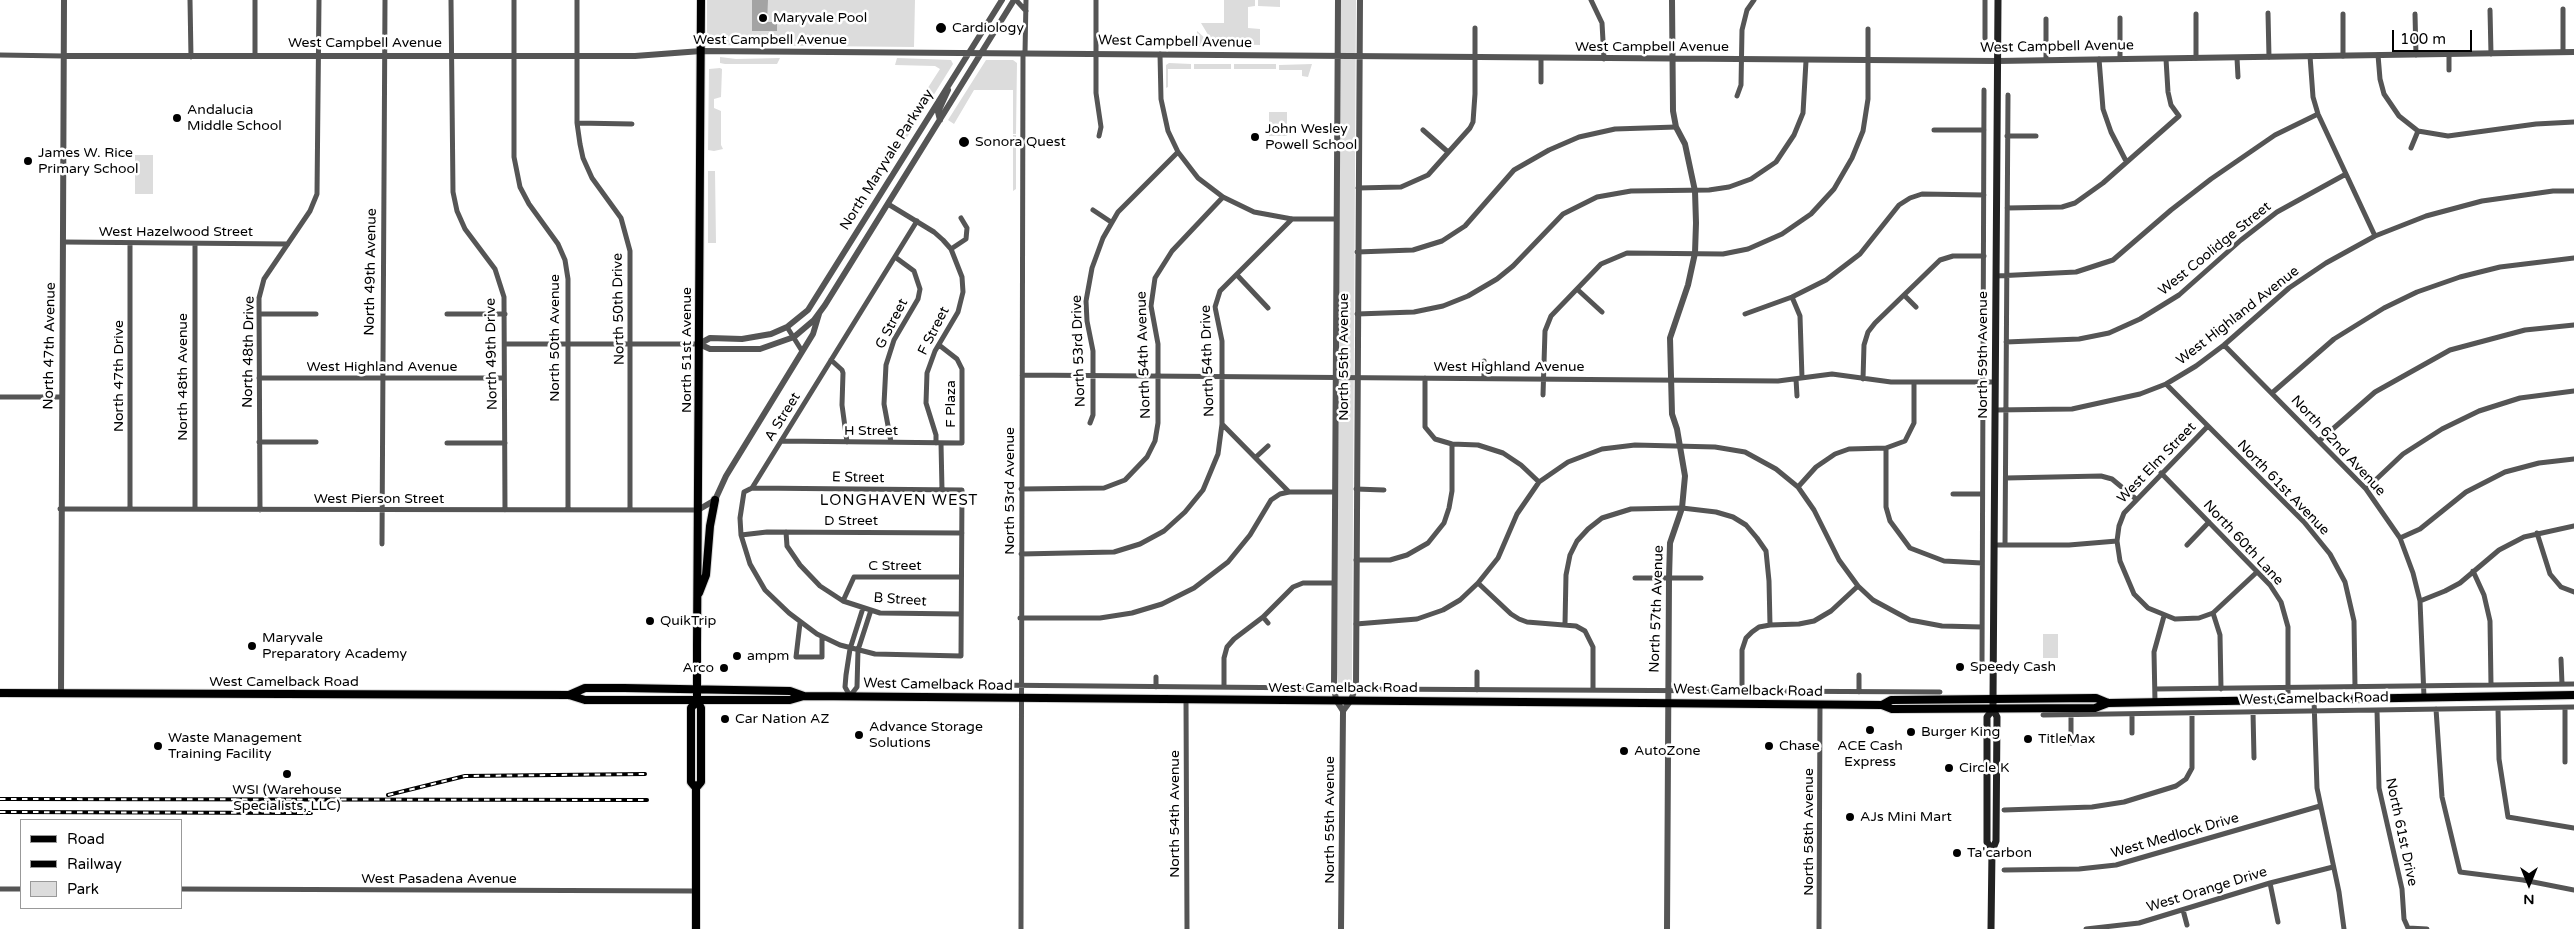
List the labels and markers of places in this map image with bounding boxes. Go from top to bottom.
place label: Maryvale Pool [773,10,867,26]
marker: Maryvale Pool [757,12,769,24]
place label: Cardiology [952,20,1024,36]
marker: Cardiology [934,21,948,35]
place label: Andalucia Middle School [187,102,282,134]
marker: Andalucia Middle School [171,112,183,124]
place label: John Wesley Powell School [1265,121,1357,154]
marker: John Wesley Powell School [1249,131,1261,143]
place label: Sonora Quest [975,134,1066,150]
marker: Sonora Quest [957,135,971,149]
place label: James W. Rice Primary School [38,145,139,178]
marker: James W. Rice Primary School [22,155,34,167]
place label: QuikTrip [660,613,716,629]
marker: QuikTrip [644,615,656,627]
place label: Maryvale Preparatory Academy [262,630,407,662]
marker: Maryvale Preparatory Academy [246,640,258,652]
place label: ampm [747,648,789,664]
marker: ampm [731,650,743,662]
place label: Speedy Cash [1970,659,2056,675]
place label: Arco [683,660,714,676]
marker: Speedy Cash [1954,661,1966,673]
marker: Arco [718,662,730,674]
place label: Car Nation AZ [735,711,829,727]
marker: Car Nation AZ [719,713,731,725]
place label: Advance Storage Solutions [869,719,983,752]
marker: ACE Cash Express [1864,724,1876,736]
place label: Burger King [1921,724,2000,740]
marker: Burger King [1905,726,1917,738]
marker: Advance Storage Solutions [853,729,865,741]
place label: Waste Management Training Facility [168,730,302,762]
place label: TitleMax [2038,731,2095,747]
marker: TitleMax [2022,733,2034,745]
place label: Chase [1779,738,1820,754]
place label: ACE Cash Express [1837,738,1903,770]
marker: Waste Management Training Facility [152,740,164,752]
marker: Chase [1763,740,1775,752]
place label: AutoZone [1634,743,1700,759]
marker: AutoZone [1618,745,1630,757]
place label: Circle K [1959,760,2009,776]
marker: Circle K [1943,762,1955,774]
marker: WSI (Warehouse Specialists, LLC) [281,768,293,780]
place label: WSI (Warehouse Specialists, LLC) [232,782,342,814]
place label: AJs Mini Mart [1860,809,1952,825]
marker: AJs Mini Mart [1844,811,1856,823]
place label: Ta'carbon [1967,845,2032,861]
marker: Ta'carbon [1951,847,1963,859]

